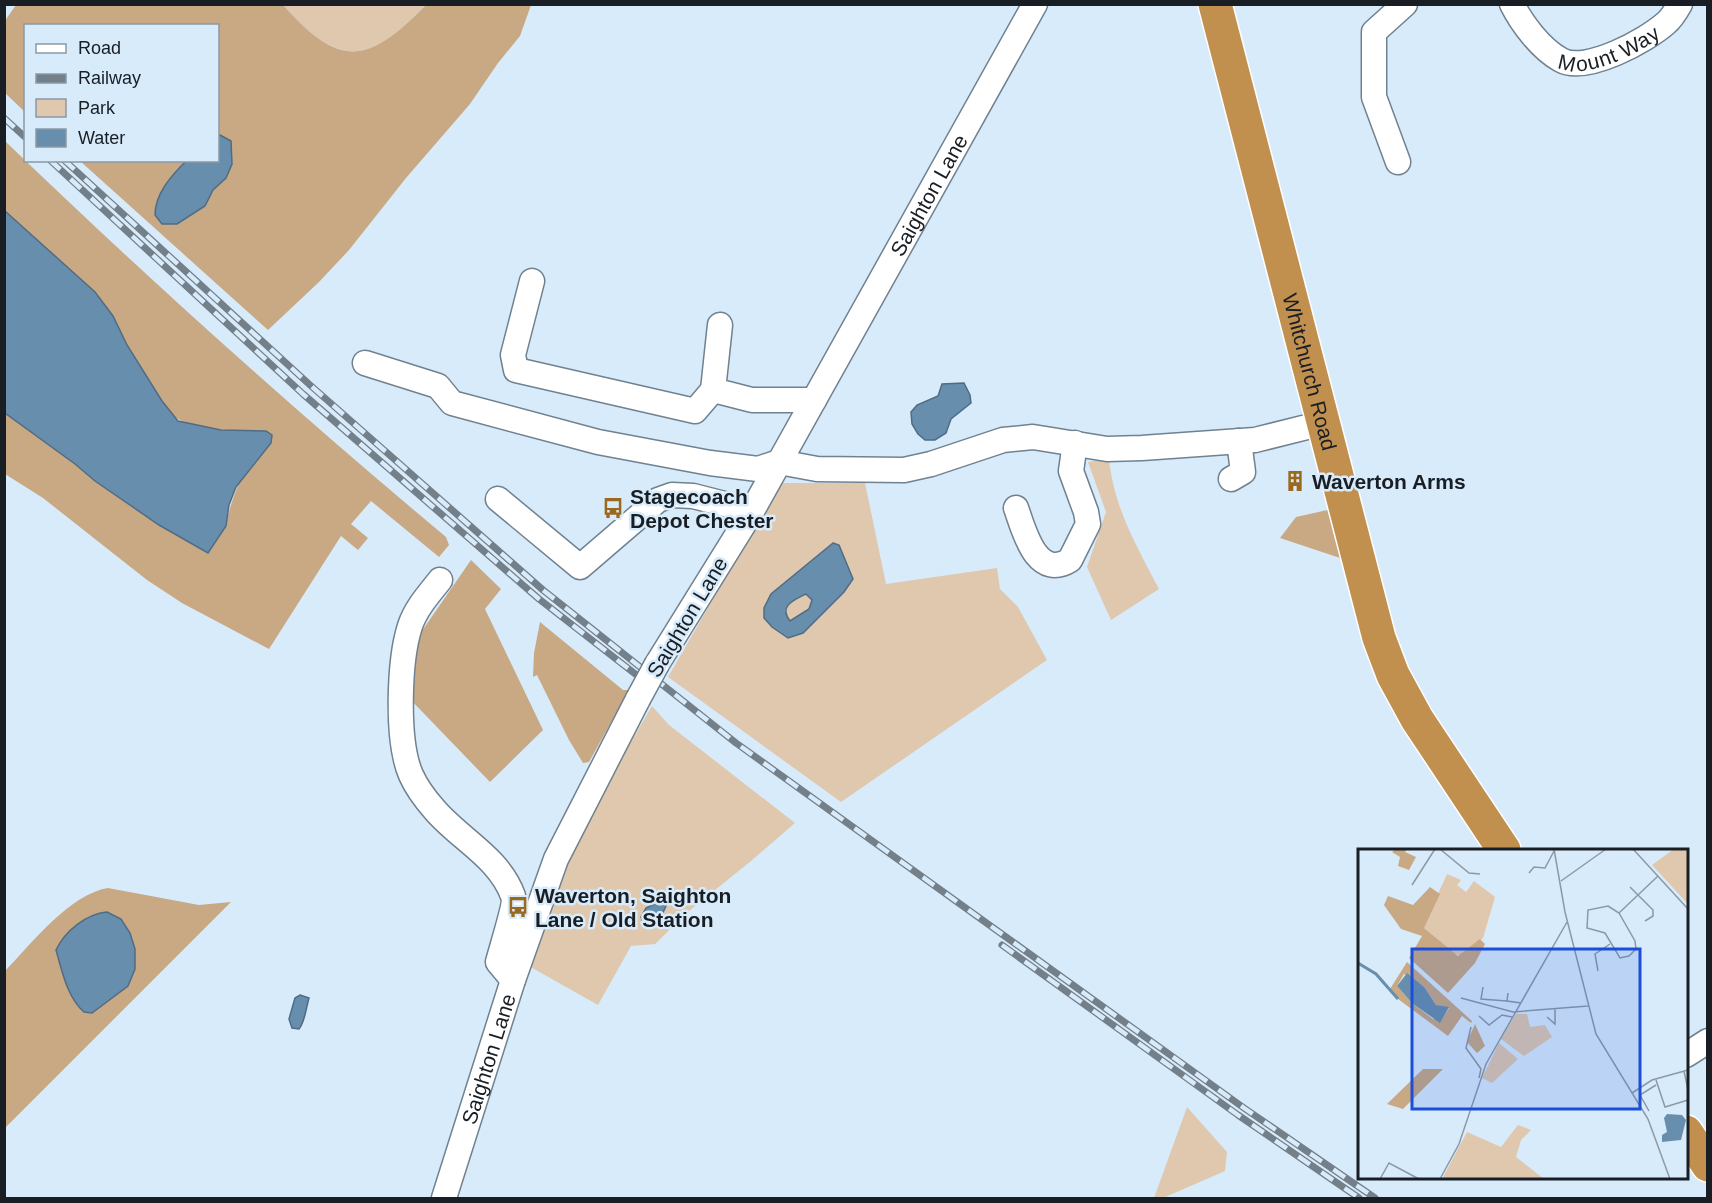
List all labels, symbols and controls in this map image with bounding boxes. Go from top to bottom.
street label: Mount Way [1556,21,1664,76]
legend [24,24,219,162]
text: Road [78,38,121,58]
text: Railway [78,68,141,88]
text: Park [78,98,116,118]
text: Water [78,128,125,148]
street label: Saighton Lane [885,130,971,260]
street label: Whitchurch Road [1279,291,1341,453]
building icon: Waverton Arms [1283,469,1307,493]
place label: Waverton Arms [1312,470,1466,493]
place label: Stagecoach Depot Chester [630,485,774,532]
bus stop icon: Stagecoach Depot Chester [601,496,625,520]
street label: Saighton Lane [642,553,732,681]
inset map [1358,849,1688,1179]
place label: Waverton, Saighton Lane / Old Station [535,884,731,931]
bus stop icon: Waverton, Saighton Lane / Old Station [506,895,530,919]
street label: Saighton Lane [457,991,519,1127]

